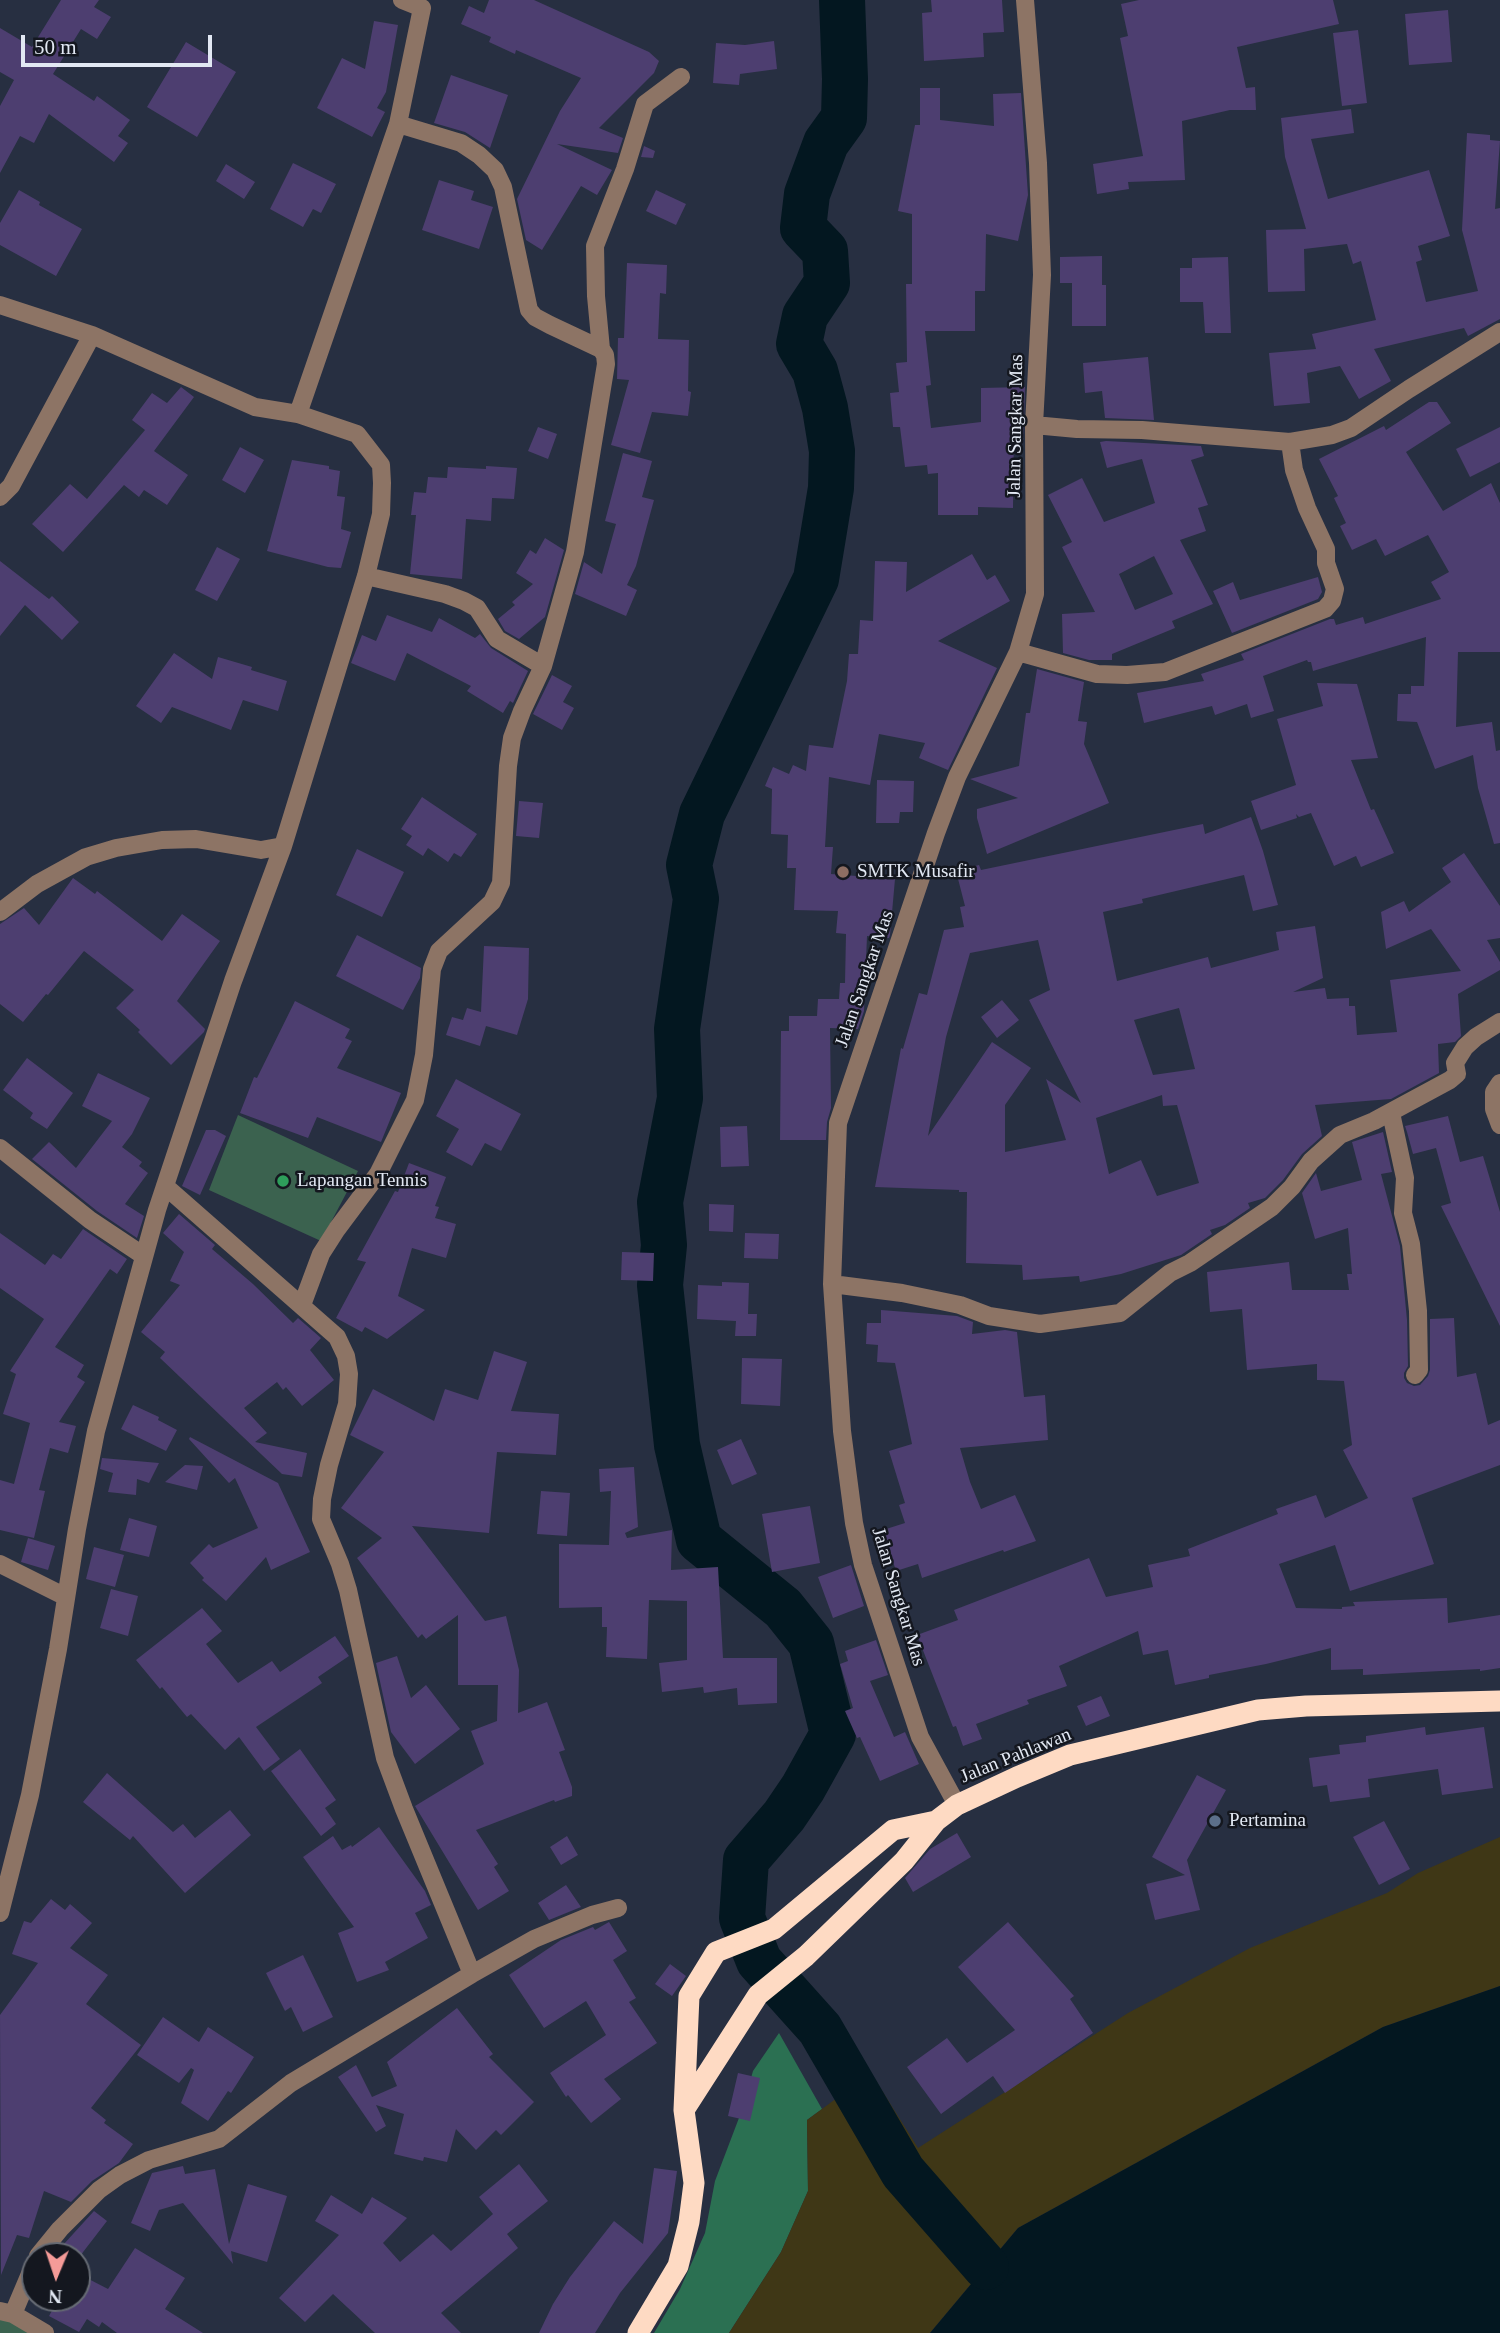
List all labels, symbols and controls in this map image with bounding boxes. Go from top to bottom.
scale bar [24,21,215,65]
text: 50 m [34,35,77,59]
street label: Jalan Sangkar Mas [1003,354,1029,498]
place label: SMTK Musafir [857,861,975,883]
marker: SMTK Musafir [835,864,851,880]
street label: Jalan Sangkar Mas [831,907,899,1051]
place label: Lapangan Tennis [297,1170,427,1192]
marker: Lapangan Tennis [275,1173,291,1189]
street label: Jalan Sangkar Mas [866,1525,930,1669]
street label: Jalan Pahlawan [957,1723,1075,1789]
place label: Pertamina [1229,1810,1306,1832]
marker: Pertamina [1207,1813,1223,1829]
north arrow [21,2242,91,2312]
text: N [48,2286,63,2307]

